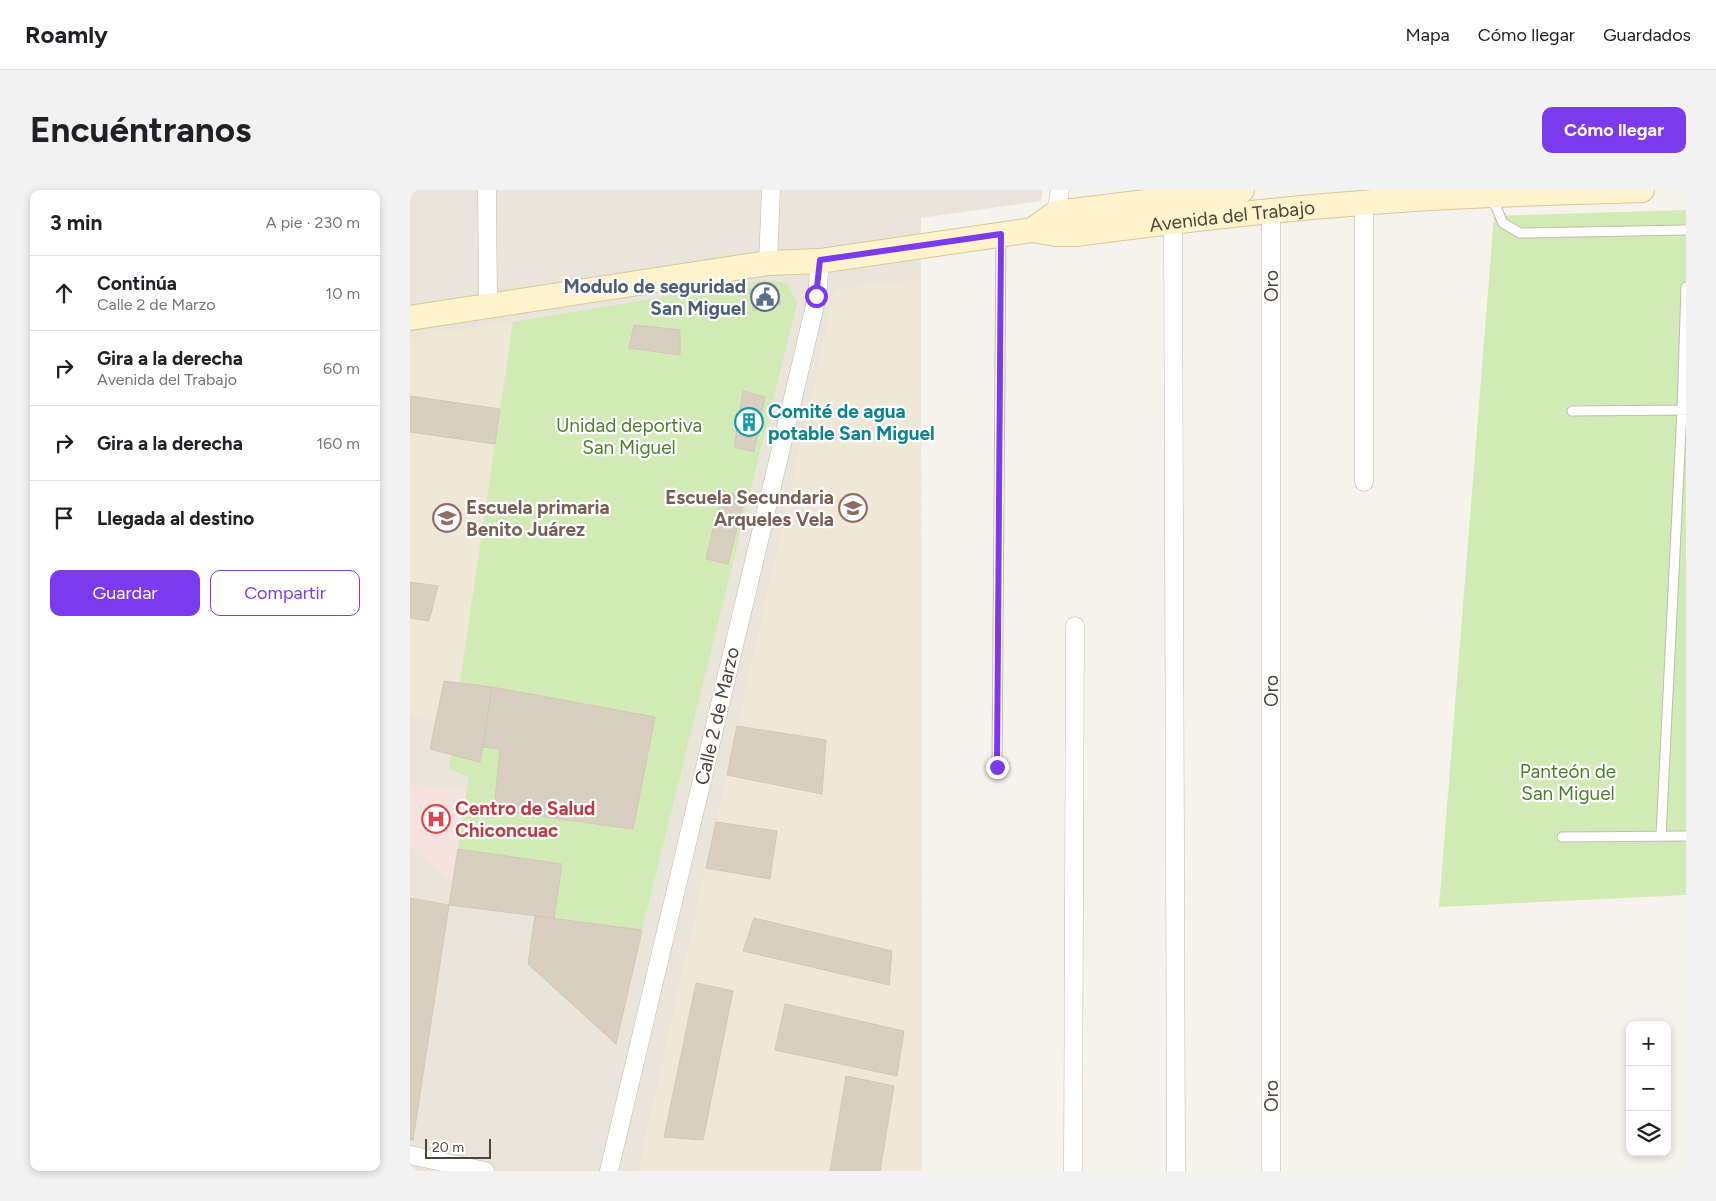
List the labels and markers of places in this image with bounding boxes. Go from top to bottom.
place label: Modulo de seguridad San Miguel [563,275,746,320]
public building icon: Modulo de seguridad San Miguel [750,282,780,312]
place label: Comité de agua potable San Miguel [768,400,935,445]
building icon: Comité de agua potable San Miguel [734,407,764,437]
place label: Escuela Secundaria Arqueles Vela [665,486,834,531]
school or university icon: Escuela Secundaria Arqueles Vela [838,493,868,523]
place label: Escuela primaria Benito Juárez [466,496,610,541]
school or university icon: Escuela primaria Benito Juárez [432,503,462,533]
place label: Centro de Salud Chiconcuac [455,797,595,842]
hospital icon: Centro de Salud Chiconcuac [421,804,451,834]

